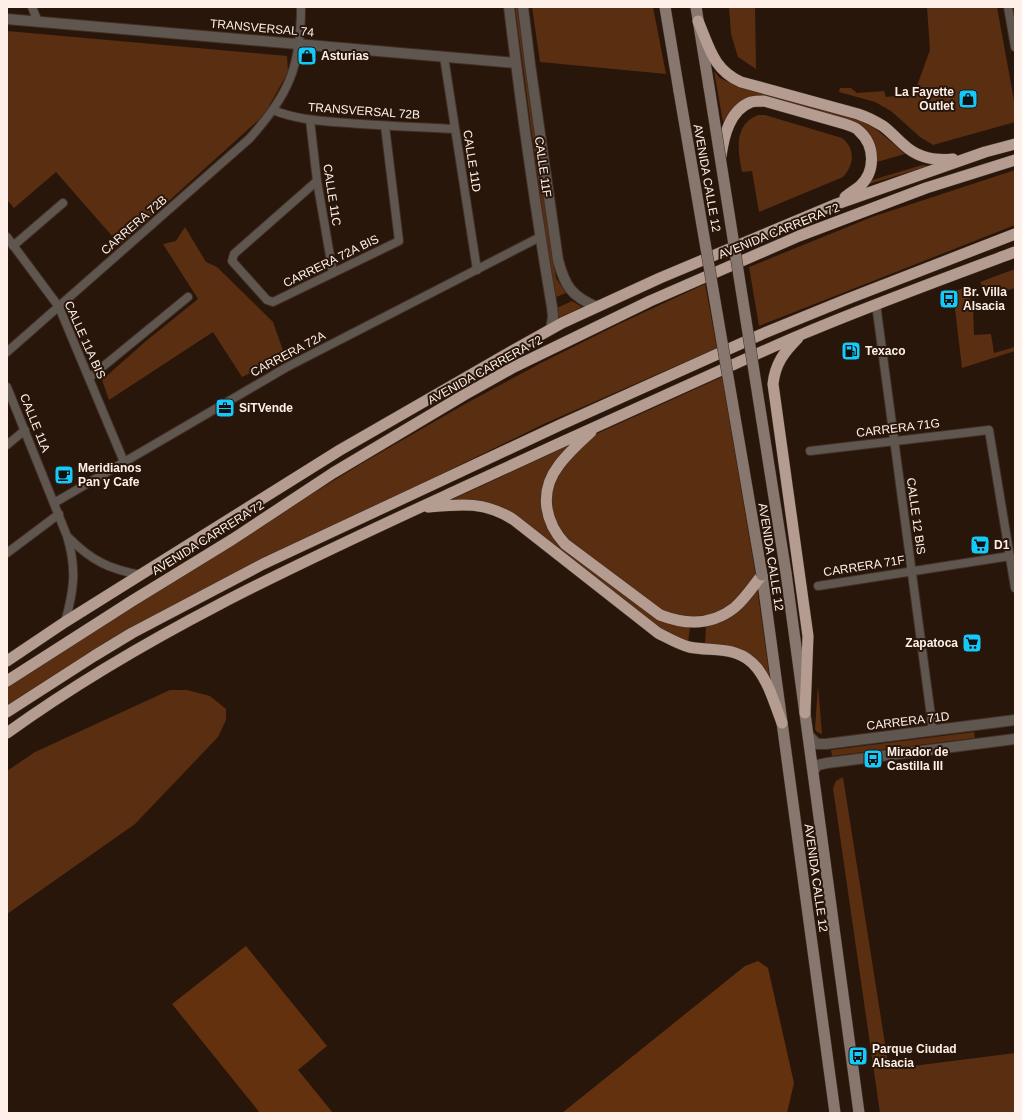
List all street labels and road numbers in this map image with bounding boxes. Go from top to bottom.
street label: TRANSVERSAL 74 [209,16,315,40]
street label: TRANSVERSAL 72B [308,100,420,122]
street label: AVENIDA CALLE 12 [691,123,723,233]
street label: CALLE 11D [460,129,484,193]
street label: CALLE 11F [532,136,554,198]
street label: CALLE 11C [320,163,344,227]
street label: CARRERA 72B [98,193,170,257]
street label: AVENIDA CARRERA 72 [716,200,842,262]
street label: CARRERA 72A BIS [281,232,381,290]
street label: CALLE 11A BIS [62,299,108,381]
street label: CARRERA 72A [248,328,328,380]
street label: AVENIDA CARRERA 72 [425,332,545,407]
street label: CALLE 11A [17,392,53,454]
street label: CARRERA 71G [855,416,941,440]
street label: CALLE 12 BIS [904,477,928,555]
street label: AVENIDA CARRERA 72 [150,498,267,578]
street label: AVENIDA CALLE 12 [756,502,787,612]
street label: CARRERA 71F [822,553,906,579]
street label: CARRERA 71D [866,709,951,733]
street label: AVENIDA CALLE 12 [801,823,831,933]

